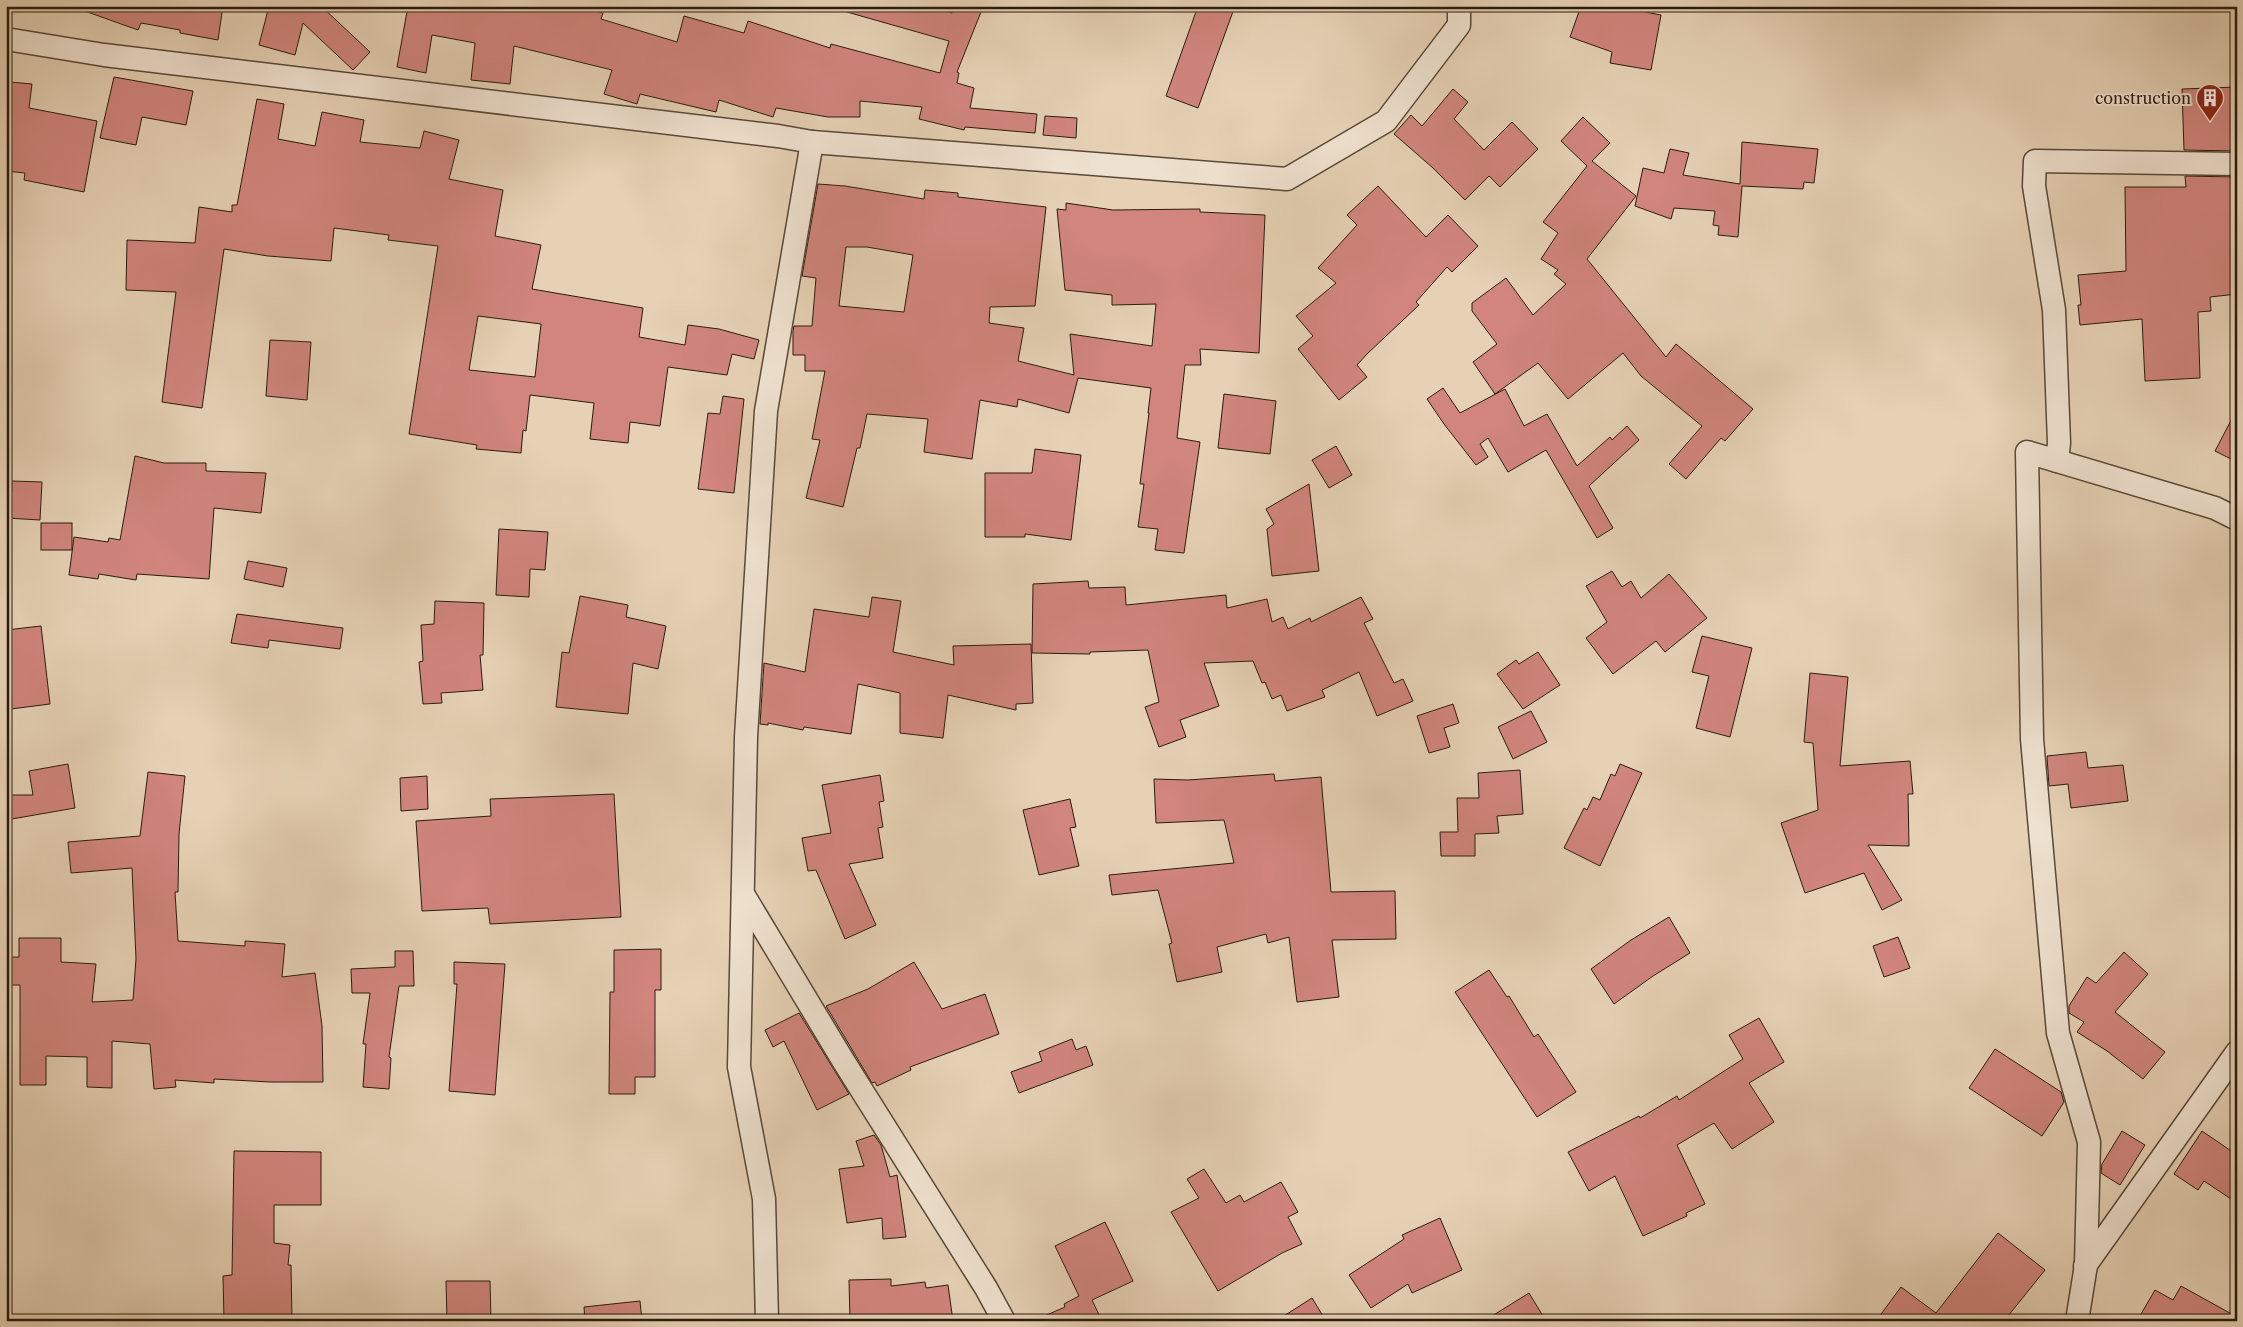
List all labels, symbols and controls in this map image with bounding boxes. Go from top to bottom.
building icon: construction [2195,83,2225,122]
place label: construction [2095,88,2191,108]

